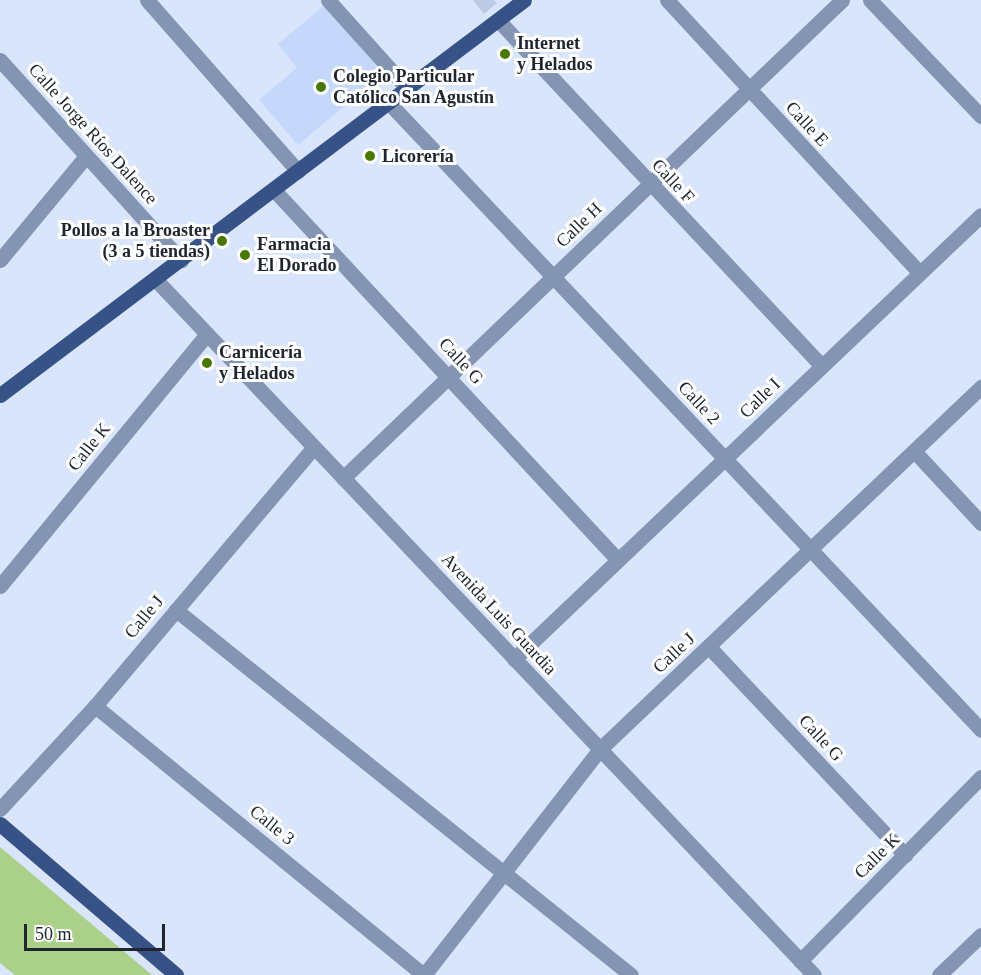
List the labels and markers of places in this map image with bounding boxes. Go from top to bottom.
place label: Internet y Helados [517,33,593,76]
marker: Internet y Helados [498,47,512,61]
place label: Colegio Particular Católico San Agustín [333,66,495,109]
marker: Colegio Particular Católico San Agustín [314,80,328,94]
place label: Licorería [382,145,454,167]
marker: Licorería [363,149,377,163]
place label: Pollos a la Broaster (3 a 5 tiendas) [61,220,210,262]
marker: Pollos a la Broaster (3 a 5 tiendas) [215,234,229,248]
place label: Farmacia El Dorado [257,234,337,276]
marker: Farmacia El Dorado [238,248,252,262]
place label: Carnicería y Helados [219,342,302,385]
marker: Carnicería y Helados [200,356,214,370]

